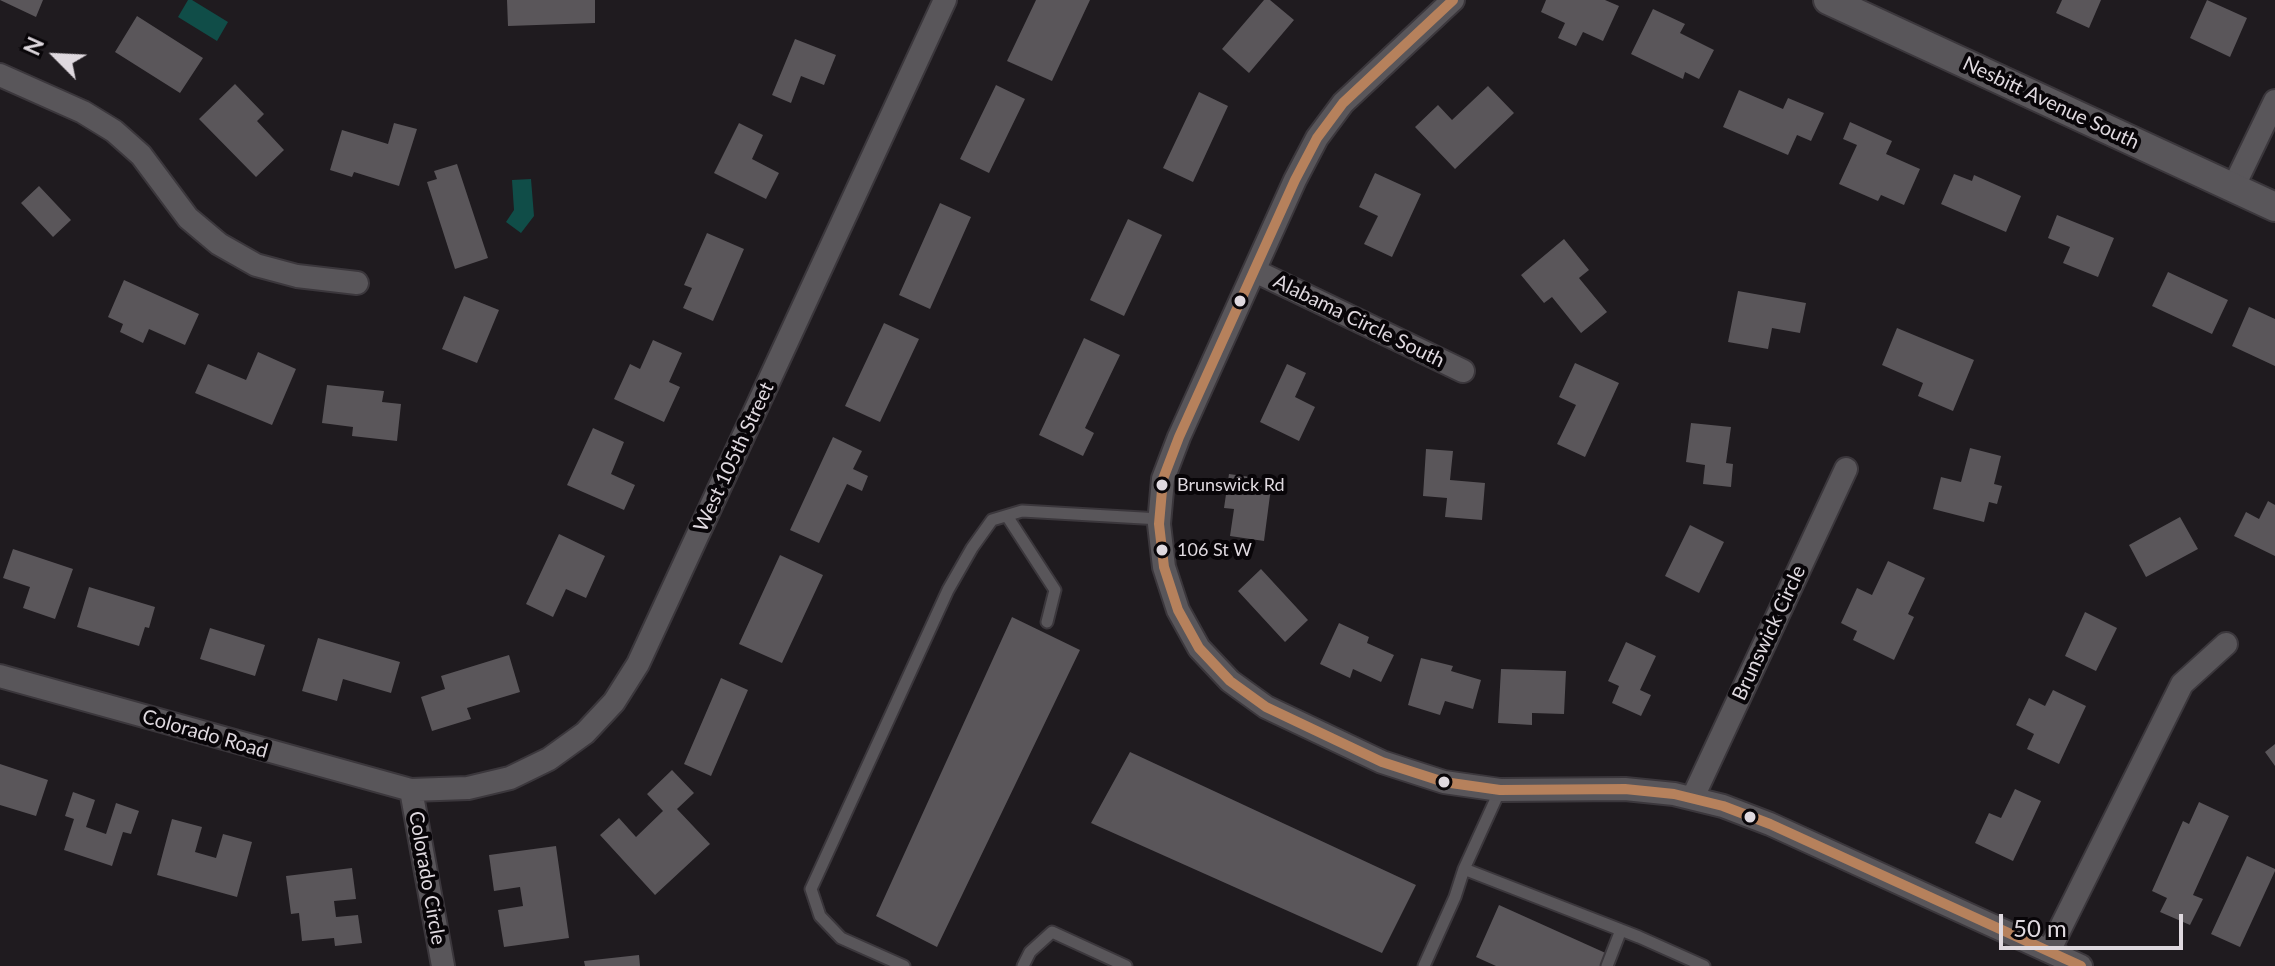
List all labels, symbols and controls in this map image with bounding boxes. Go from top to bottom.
north arrow [16,16,96,96]
text: N [18,33,49,59]
street label: Nesbitt Avenue South [1959,52,2143,154]
street label: Alabama Circle South [1270,269,1448,373]
unlabelled marker [1232,293,1248,309]
street label: West 105th Street [689,379,779,535]
place label: Brunswick Rd [1177,474,1285,496]
marker: Brunswick Rd [1154,477,1170,493]
place label: 106 St W [1177,539,1252,561]
marker: 106 St W [1154,542,1170,558]
street label: Brunswick Circle [1727,562,1811,704]
street label: Colorado Road [139,705,271,763]
unlabelled marker [1436,774,1452,790]
street label: Colorado Circle [403,809,451,947]
unlabelled marker [1742,809,1758,825]
scale bar [2003,898,2187,948]
text: 50 m [2013,913,2067,942]

